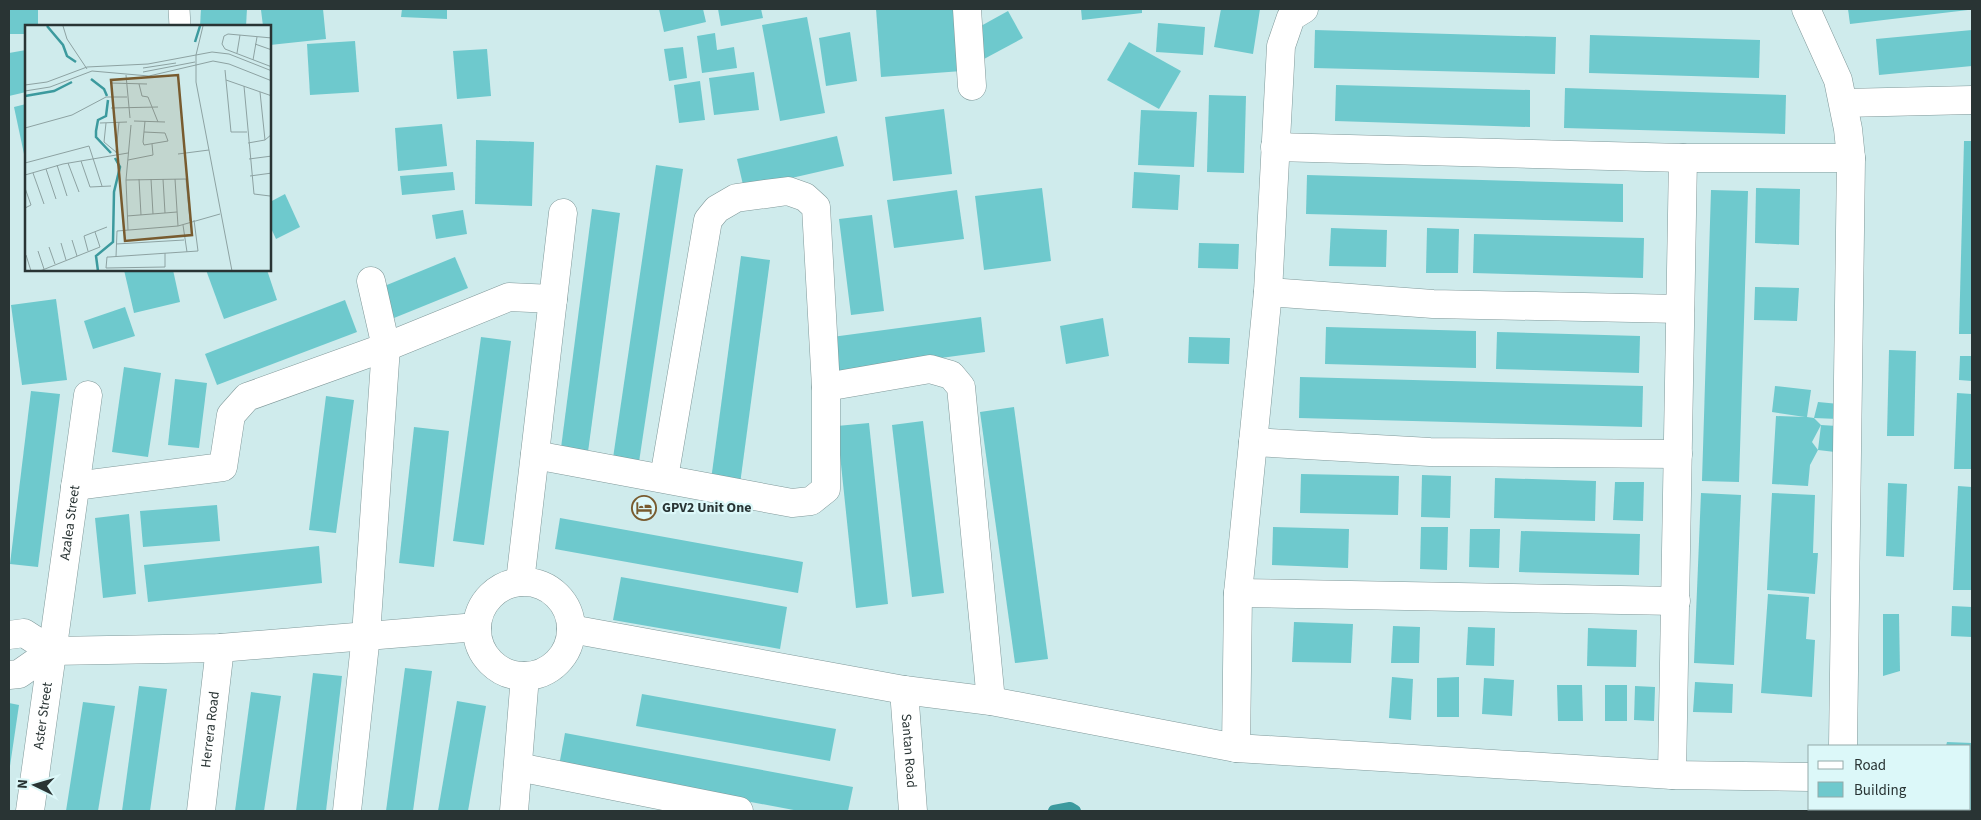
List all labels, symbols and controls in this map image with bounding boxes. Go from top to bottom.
inset map [25,25,271,271]
street label: Azalea Street [55,484,85,562]
hotel icon: GPV2 Unit One [631,495,657,521]
place label: GPV2 Unit One [662,498,751,518]
street label: Aster Street [29,681,58,751]
street label: Herrera Road [196,690,225,769]
street label: Santan Road [896,713,921,789]
legend [1808,745,1971,810]
text: Road [1854,755,1886,776]
north arrow [10,760,60,810]
text: N [13,778,33,789]
text: Building [1854,780,1907,801]

